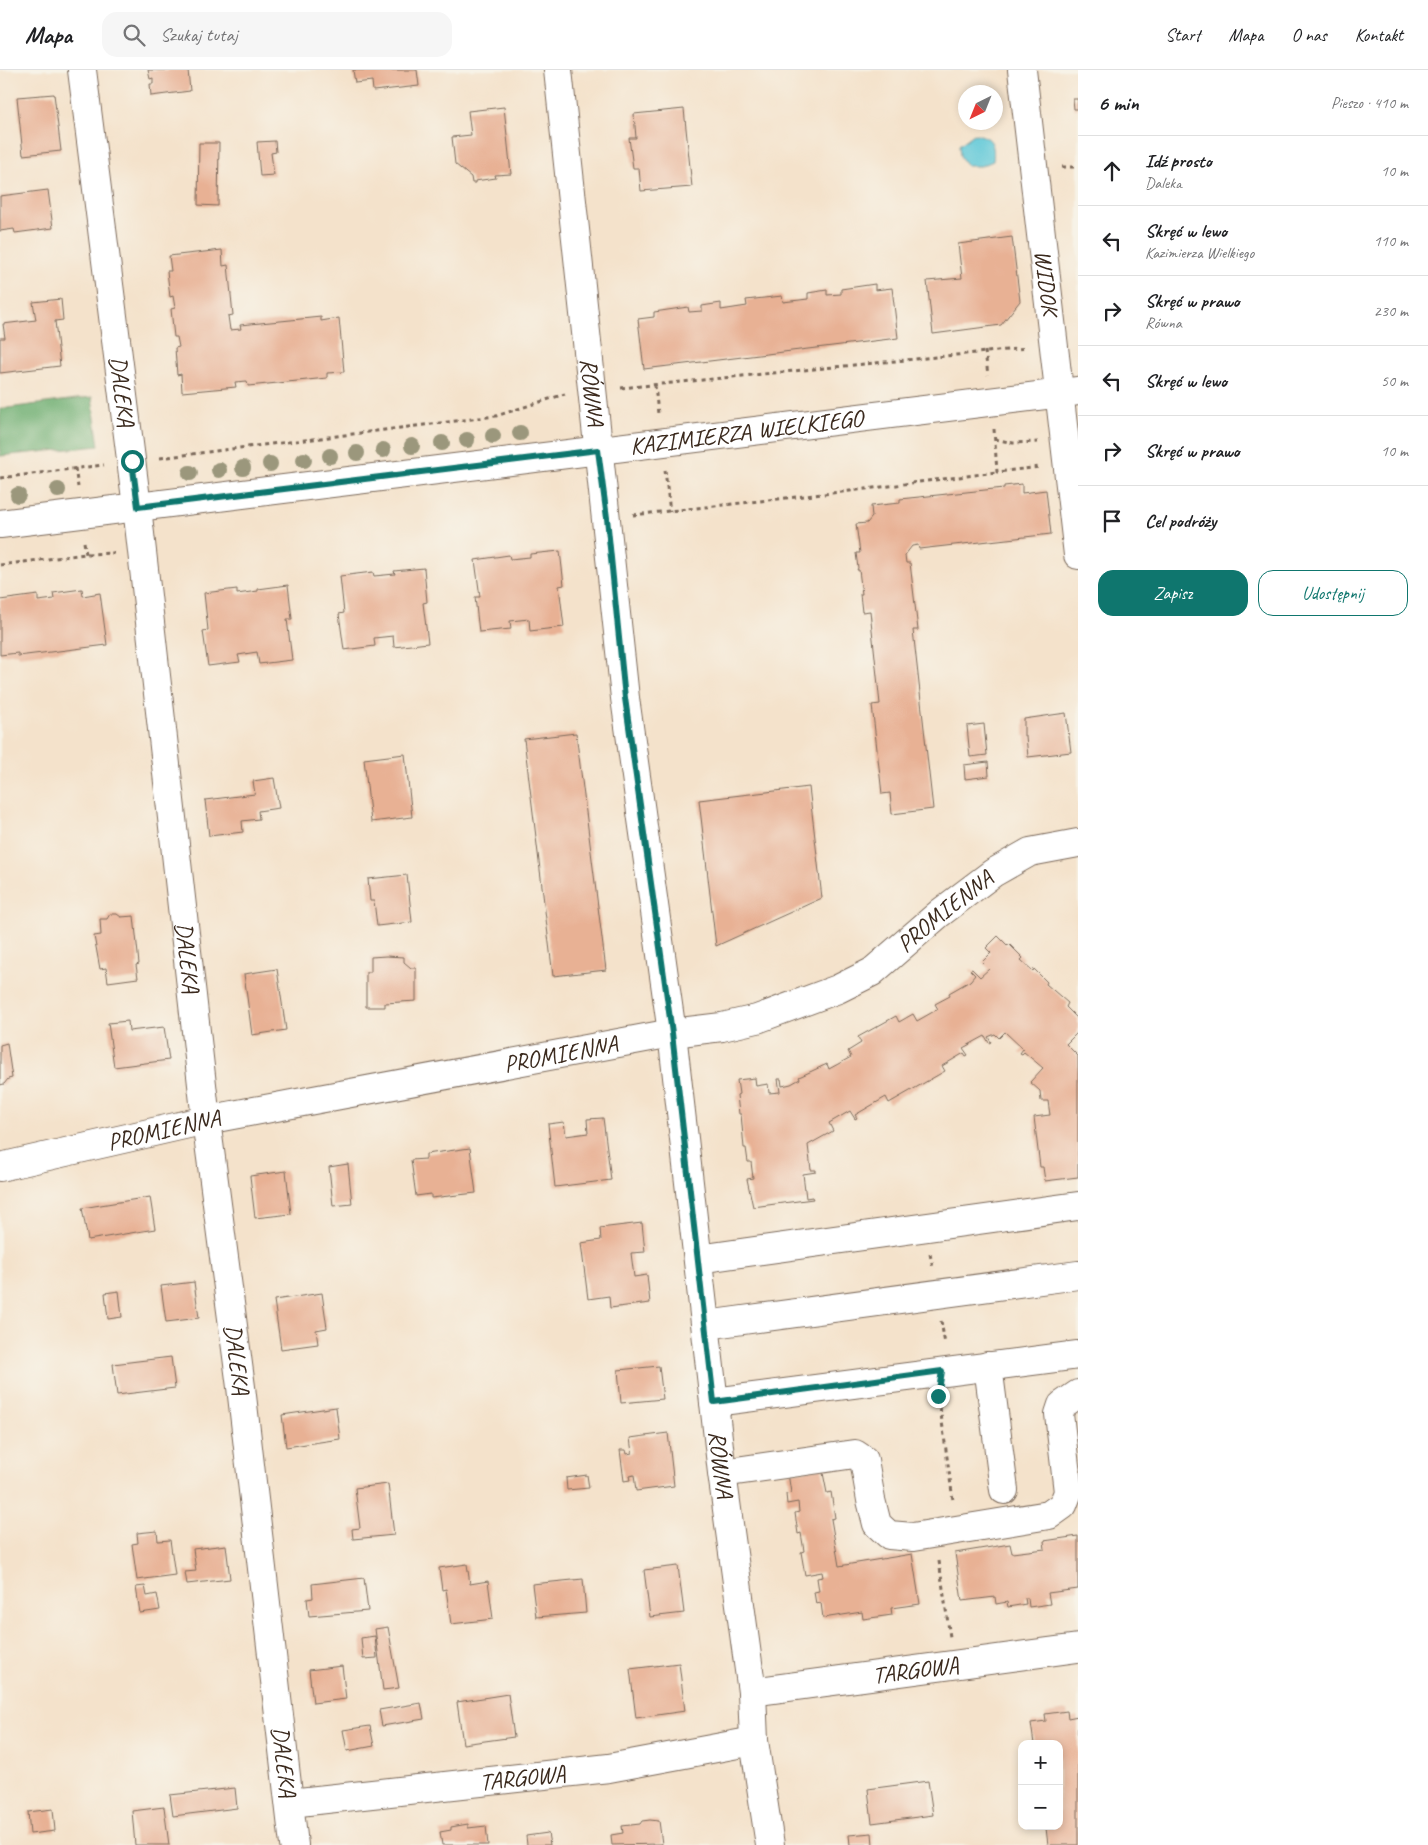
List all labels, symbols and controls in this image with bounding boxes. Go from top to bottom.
search box [102,12,452,57]
text: Mapa [25,20,72,50]
icon: search [120,21,148,49]
text: Szukaj tutaj [160,23,238,47]
text: Start [1165,24,1201,46]
text: Mapa [1229,24,1263,46]
text: O nas [1291,24,1327,46]
text: Kontakt [1355,24,1403,46]
north arrow [958,85,1003,130]
text: 6 min [1098,90,1139,116]
text: Pieszo · 410 m [1331,93,1408,113]
text: Idź prosto [1145,149,1212,173]
icon: ahead [1098,157,1126,185]
text: 10 m [1381,161,1408,181]
text: Daleka [1145,173,1182,193]
text: Skręć w lewo [1145,219,1227,243]
icon: left [1098,227,1126,255]
text: 110 m [1374,231,1408,251]
text: Kazimierza Wielkiego [1145,243,1254,263]
street label: WIDOK [1028,249,1066,321]
text: Skręć w prawo [1145,289,1240,313]
icon: right [1098,297,1126,325]
text: 230 m [1374,301,1408,321]
text: Równa [1145,313,1182,333]
street label: DALEKA [103,354,142,430]
street label: RÓWNA [574,357,611,428]
icon: left [1098,367,1126,395]
text: Skręć w lewo [1145,369,1227,393]
text: 50 m [1381,371,1408,391]
street label: KAZIMIERZA WIELKIEGO [628,402,868,461]
icon: right [1098,437,1126,465]
text: Skręć w prawo [1145,439,1240,463]
text: 10 m [1381,441,1408,461]
route start [121,450,144,473]
icon: arrive [1098,507,1126,535]
text: Cel podróży [1145,509,1216,533]
button: Zapisz [1098,570,1248,616]
button: Udostępnij [1258,570,1408,616]
street label: PROMIENNA [891,863,1000,959]
street label: DALEKA [169,921,207,996]
street label: PROMIENNA [501,1028,621,1079]
street label: PROMIENNA [104,1102,224,1157]
street label: DALEKA [218,1322,257,1398]
route end [927,1385,950,1408]
street label: RÓWNA [702,1429,740,1501]
street label: TARGOWA [871,1649,961,1691]
street label: DALEKA [265,1725,303,1800]
map controls [1018,1740,1063,1830]
button: + [1018,1740,1063,1785]
street label: TARGOWA [478,1758,568,1797]
button: − [1018,1785,1063,1830]

